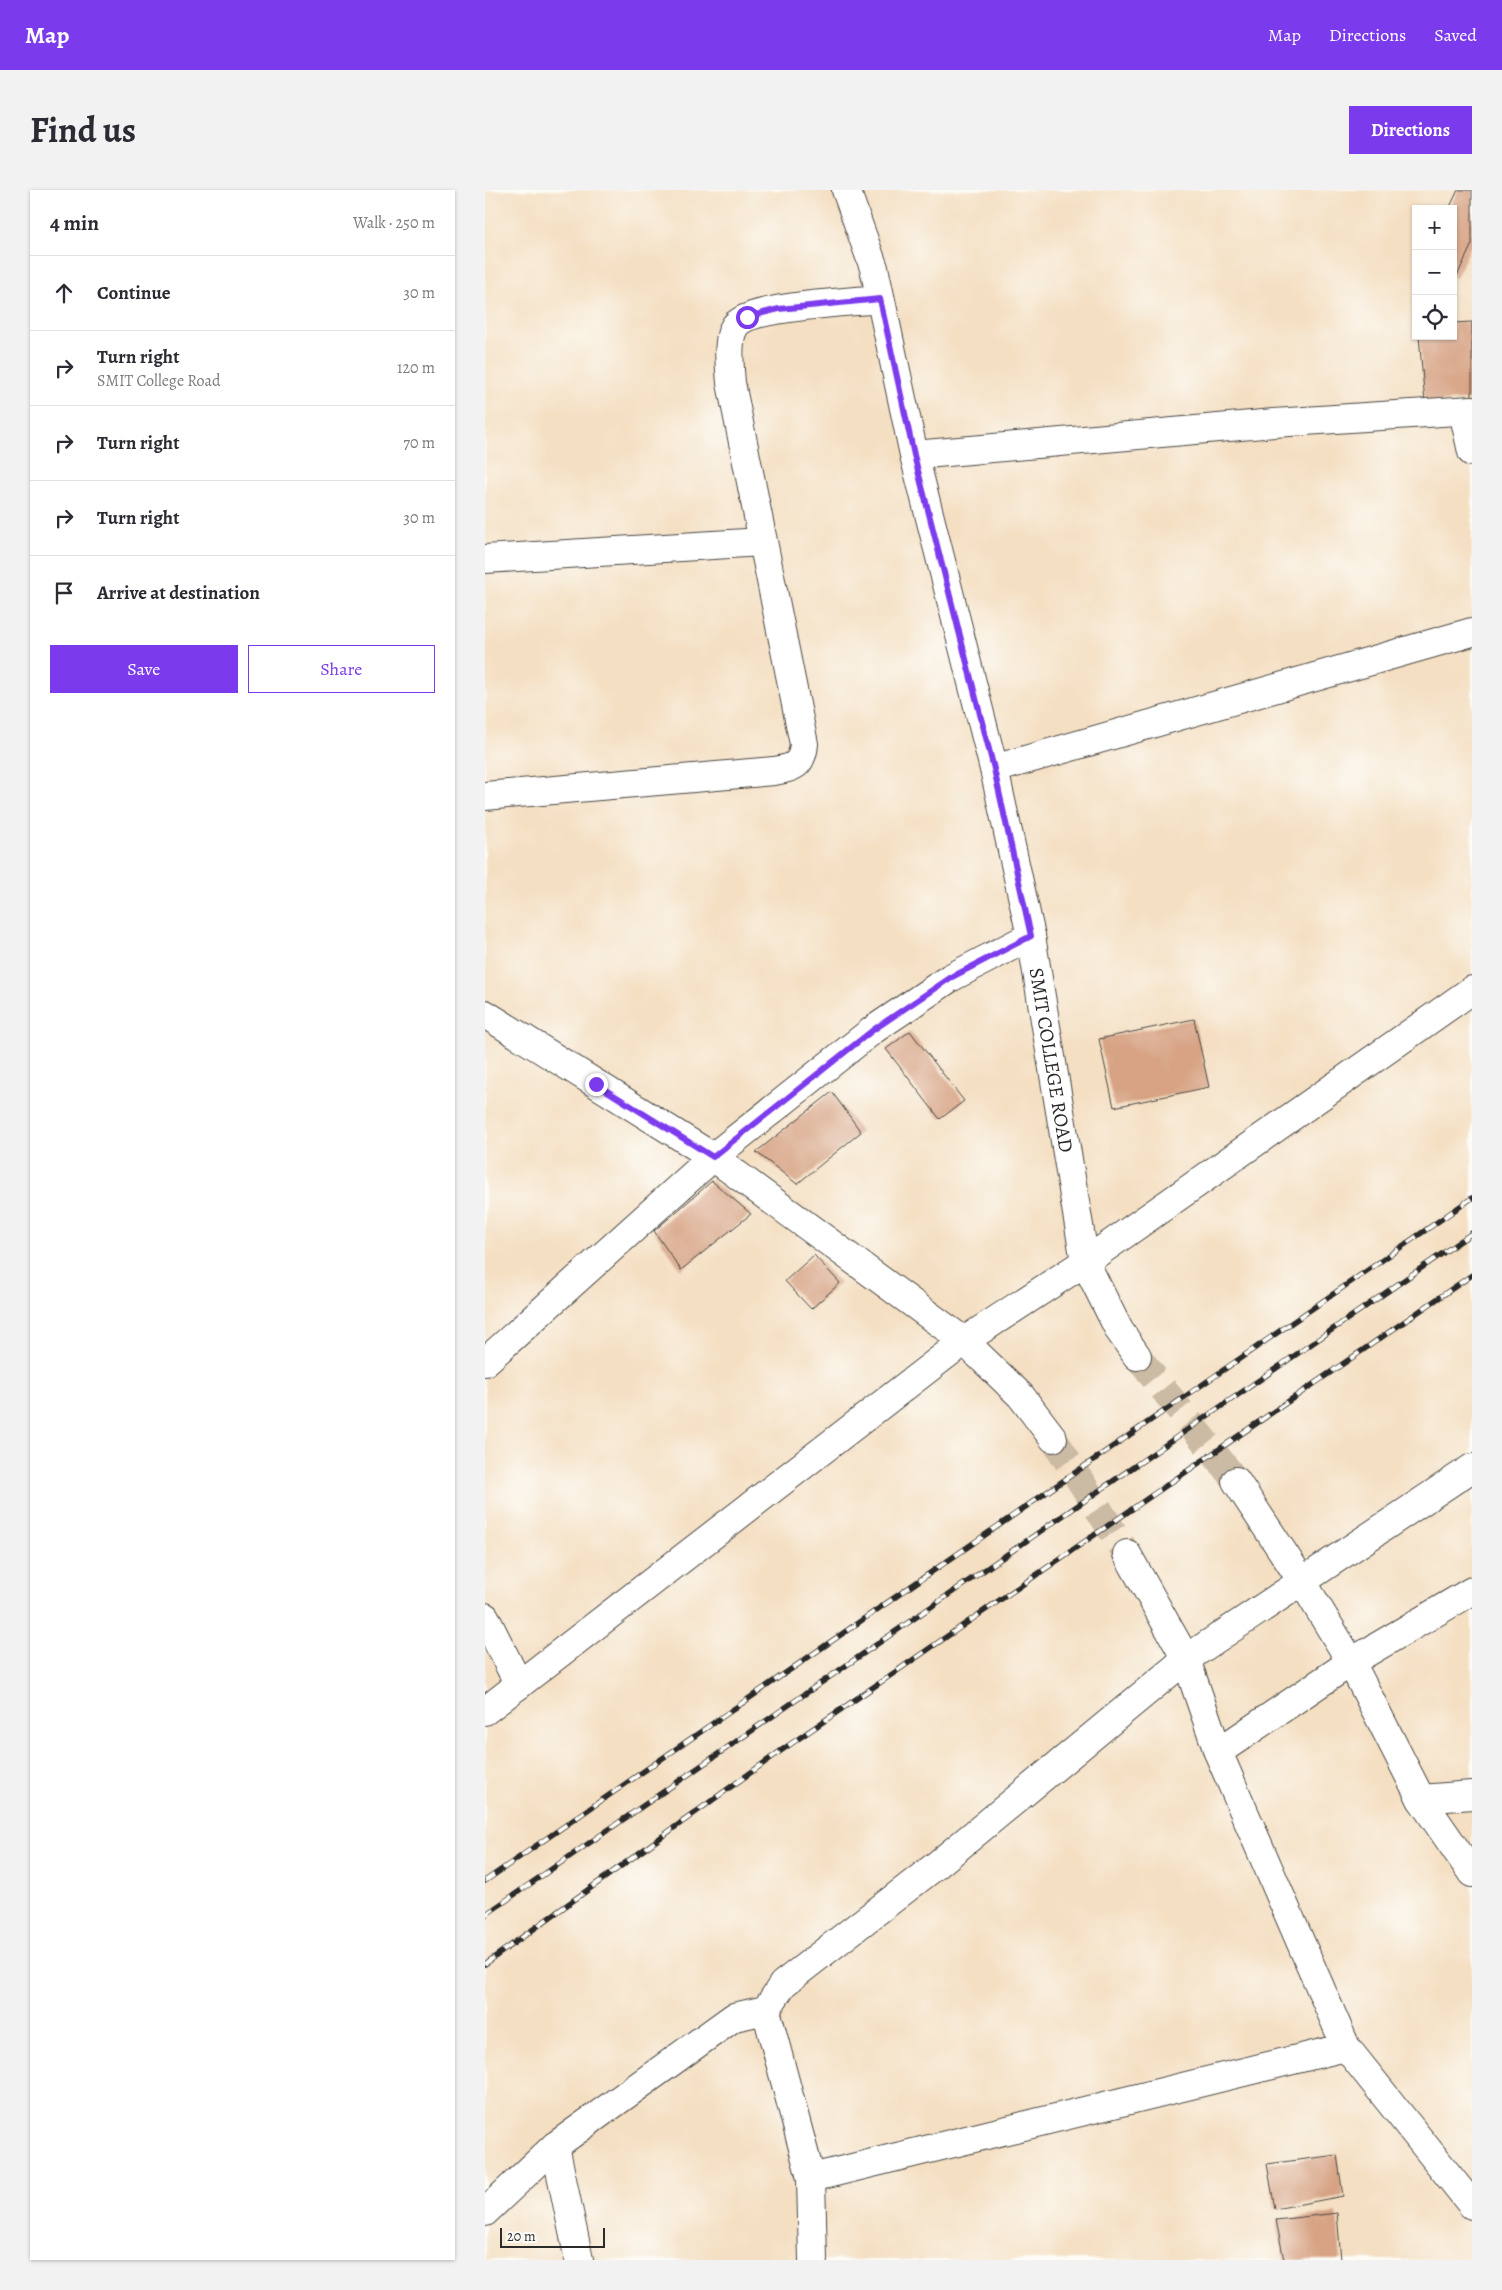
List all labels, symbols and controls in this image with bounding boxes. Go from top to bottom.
text: Map [25,19,69,51]
text: Map [1268,23,1301,47]
text: Directions [1329,23,1406,47]
text: Saved [1434,23,1477,47]
text: Find us [30,106,136,154]
button: Directions [1349,106,1472,154]
map controls [1412,205,1457,340]
button: + [1412,205,1457,250]
text: 4 min [50,209,99,237]
text: Walk · 250 m [353,212,435,234]
button: − [1412,250,1457,295]
icon: ahead [50,279,78,307]
text: Continue [97,280,171,306]
text: 30 m [403,282,435,304]
button: locate [1412,295,1457,340]
route start [736,306,759,329]
text: Turn right [97,344,179,370]
icon: right [50,354,78,382]
text: 120 m [397,357,435,379]
text: SMIT College Road [97,370,221,392]
icon: right [50,429,78,457]
text: Turn right [97,430,179,456]
text: 70 m [403,432,435,454]
icon: right [50,504,78,532]
text: Turn right [97,505,179,531]
text: 30 m [403,507,435,529]
icon: arrive [50,579,78,607]
text: Arrive at destination [97,580,260,606]
button: Save [50,645,238,693]
button: Share [248,645,435,693]
street label: SMIT COLLEGE ROAD [1022,966,1080,1155]
route end [585,1073,608,1096]
scale bar [500,2225,605,2248]
text: 20 m [507,2227,536,2246]

